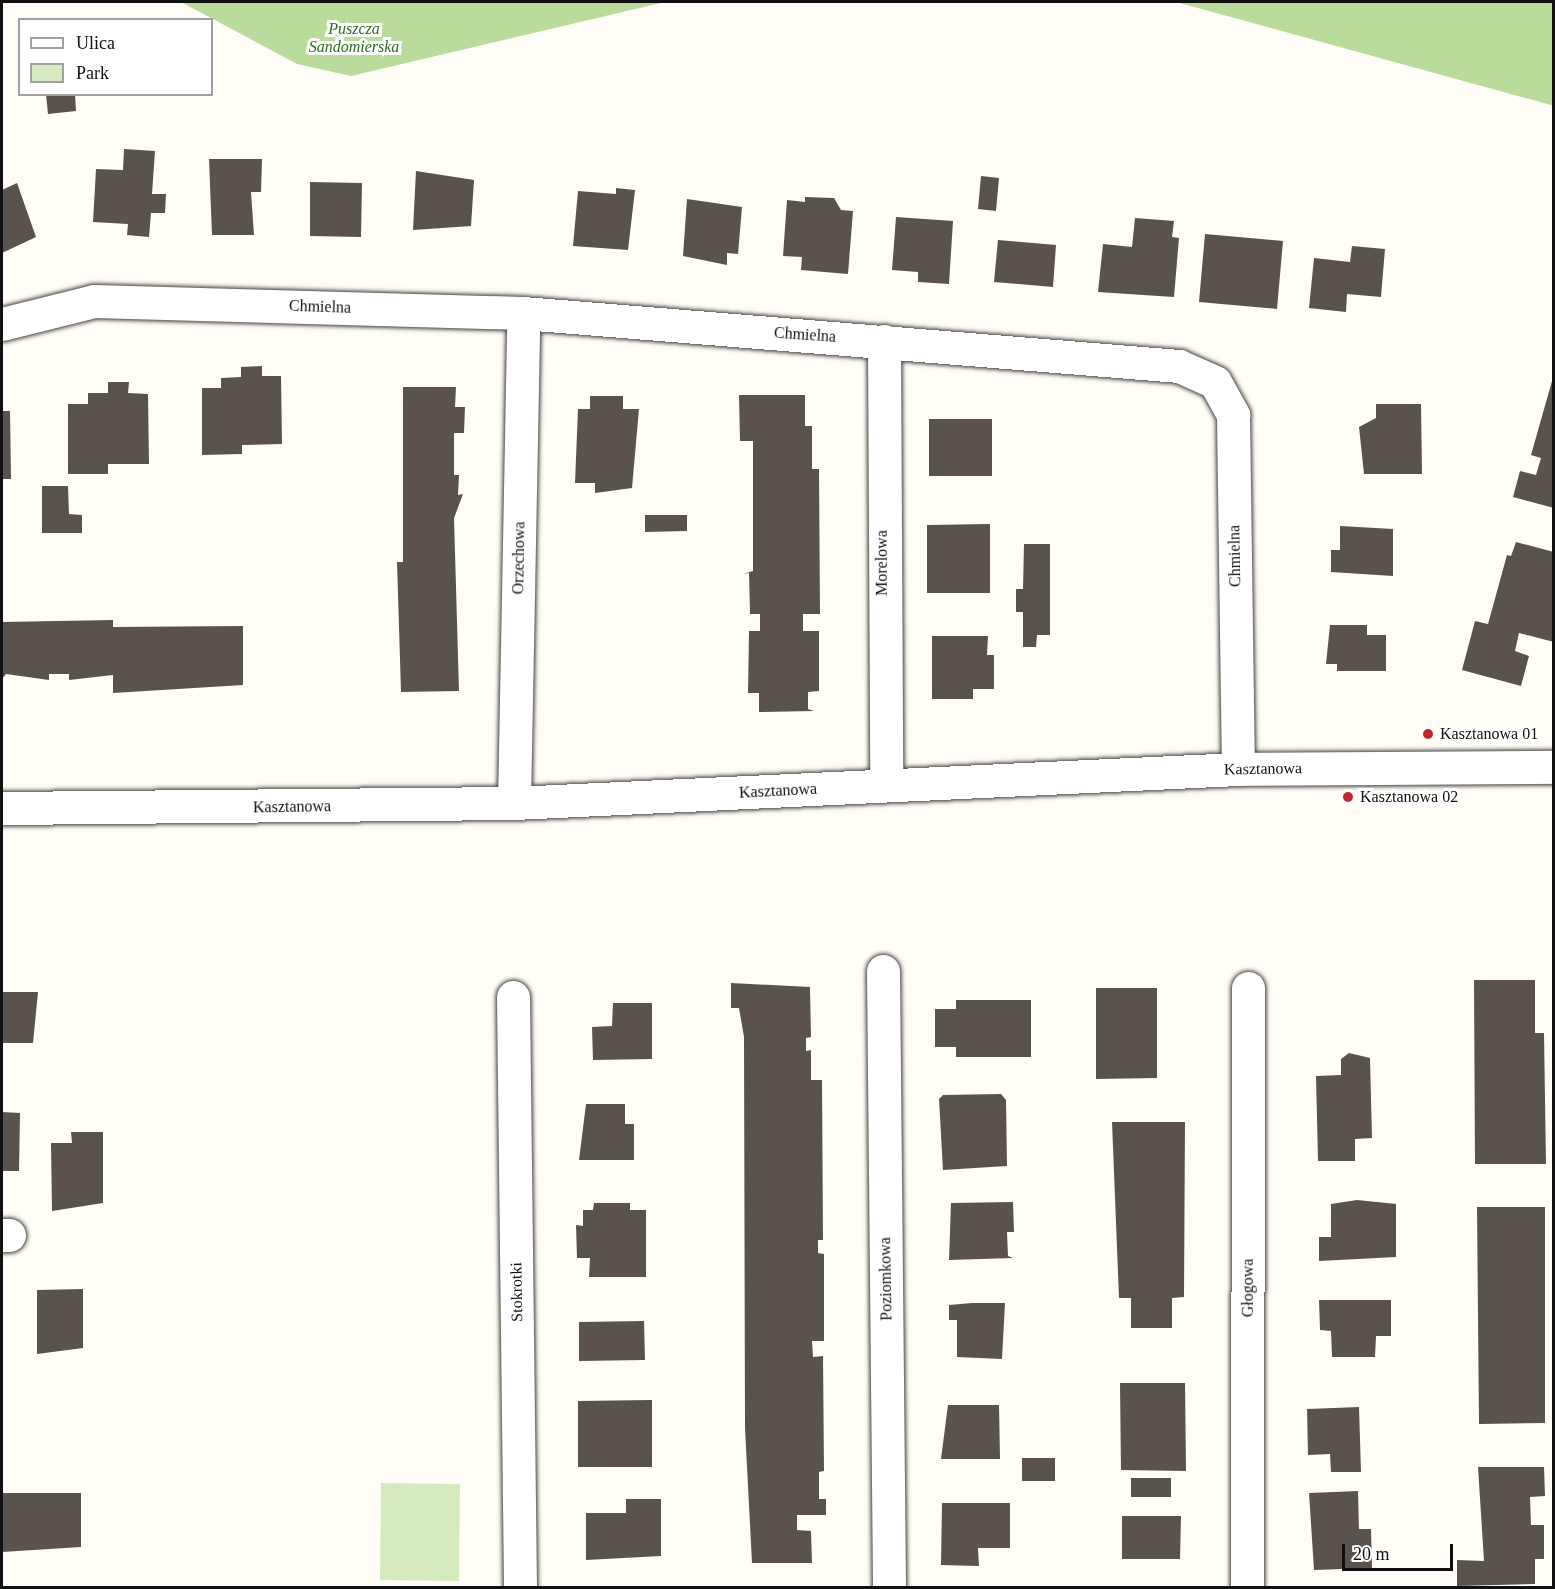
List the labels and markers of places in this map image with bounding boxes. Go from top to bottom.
place label: Kasztanowa 01 [1440,724,1538,744]
marker: Kasztanowa 01 [1421,727,1435,741]
place label: Kasztanowa 02 [1360,787,1458,807]
marker: Kasztanowa 02 [1341,790,1355,804]

